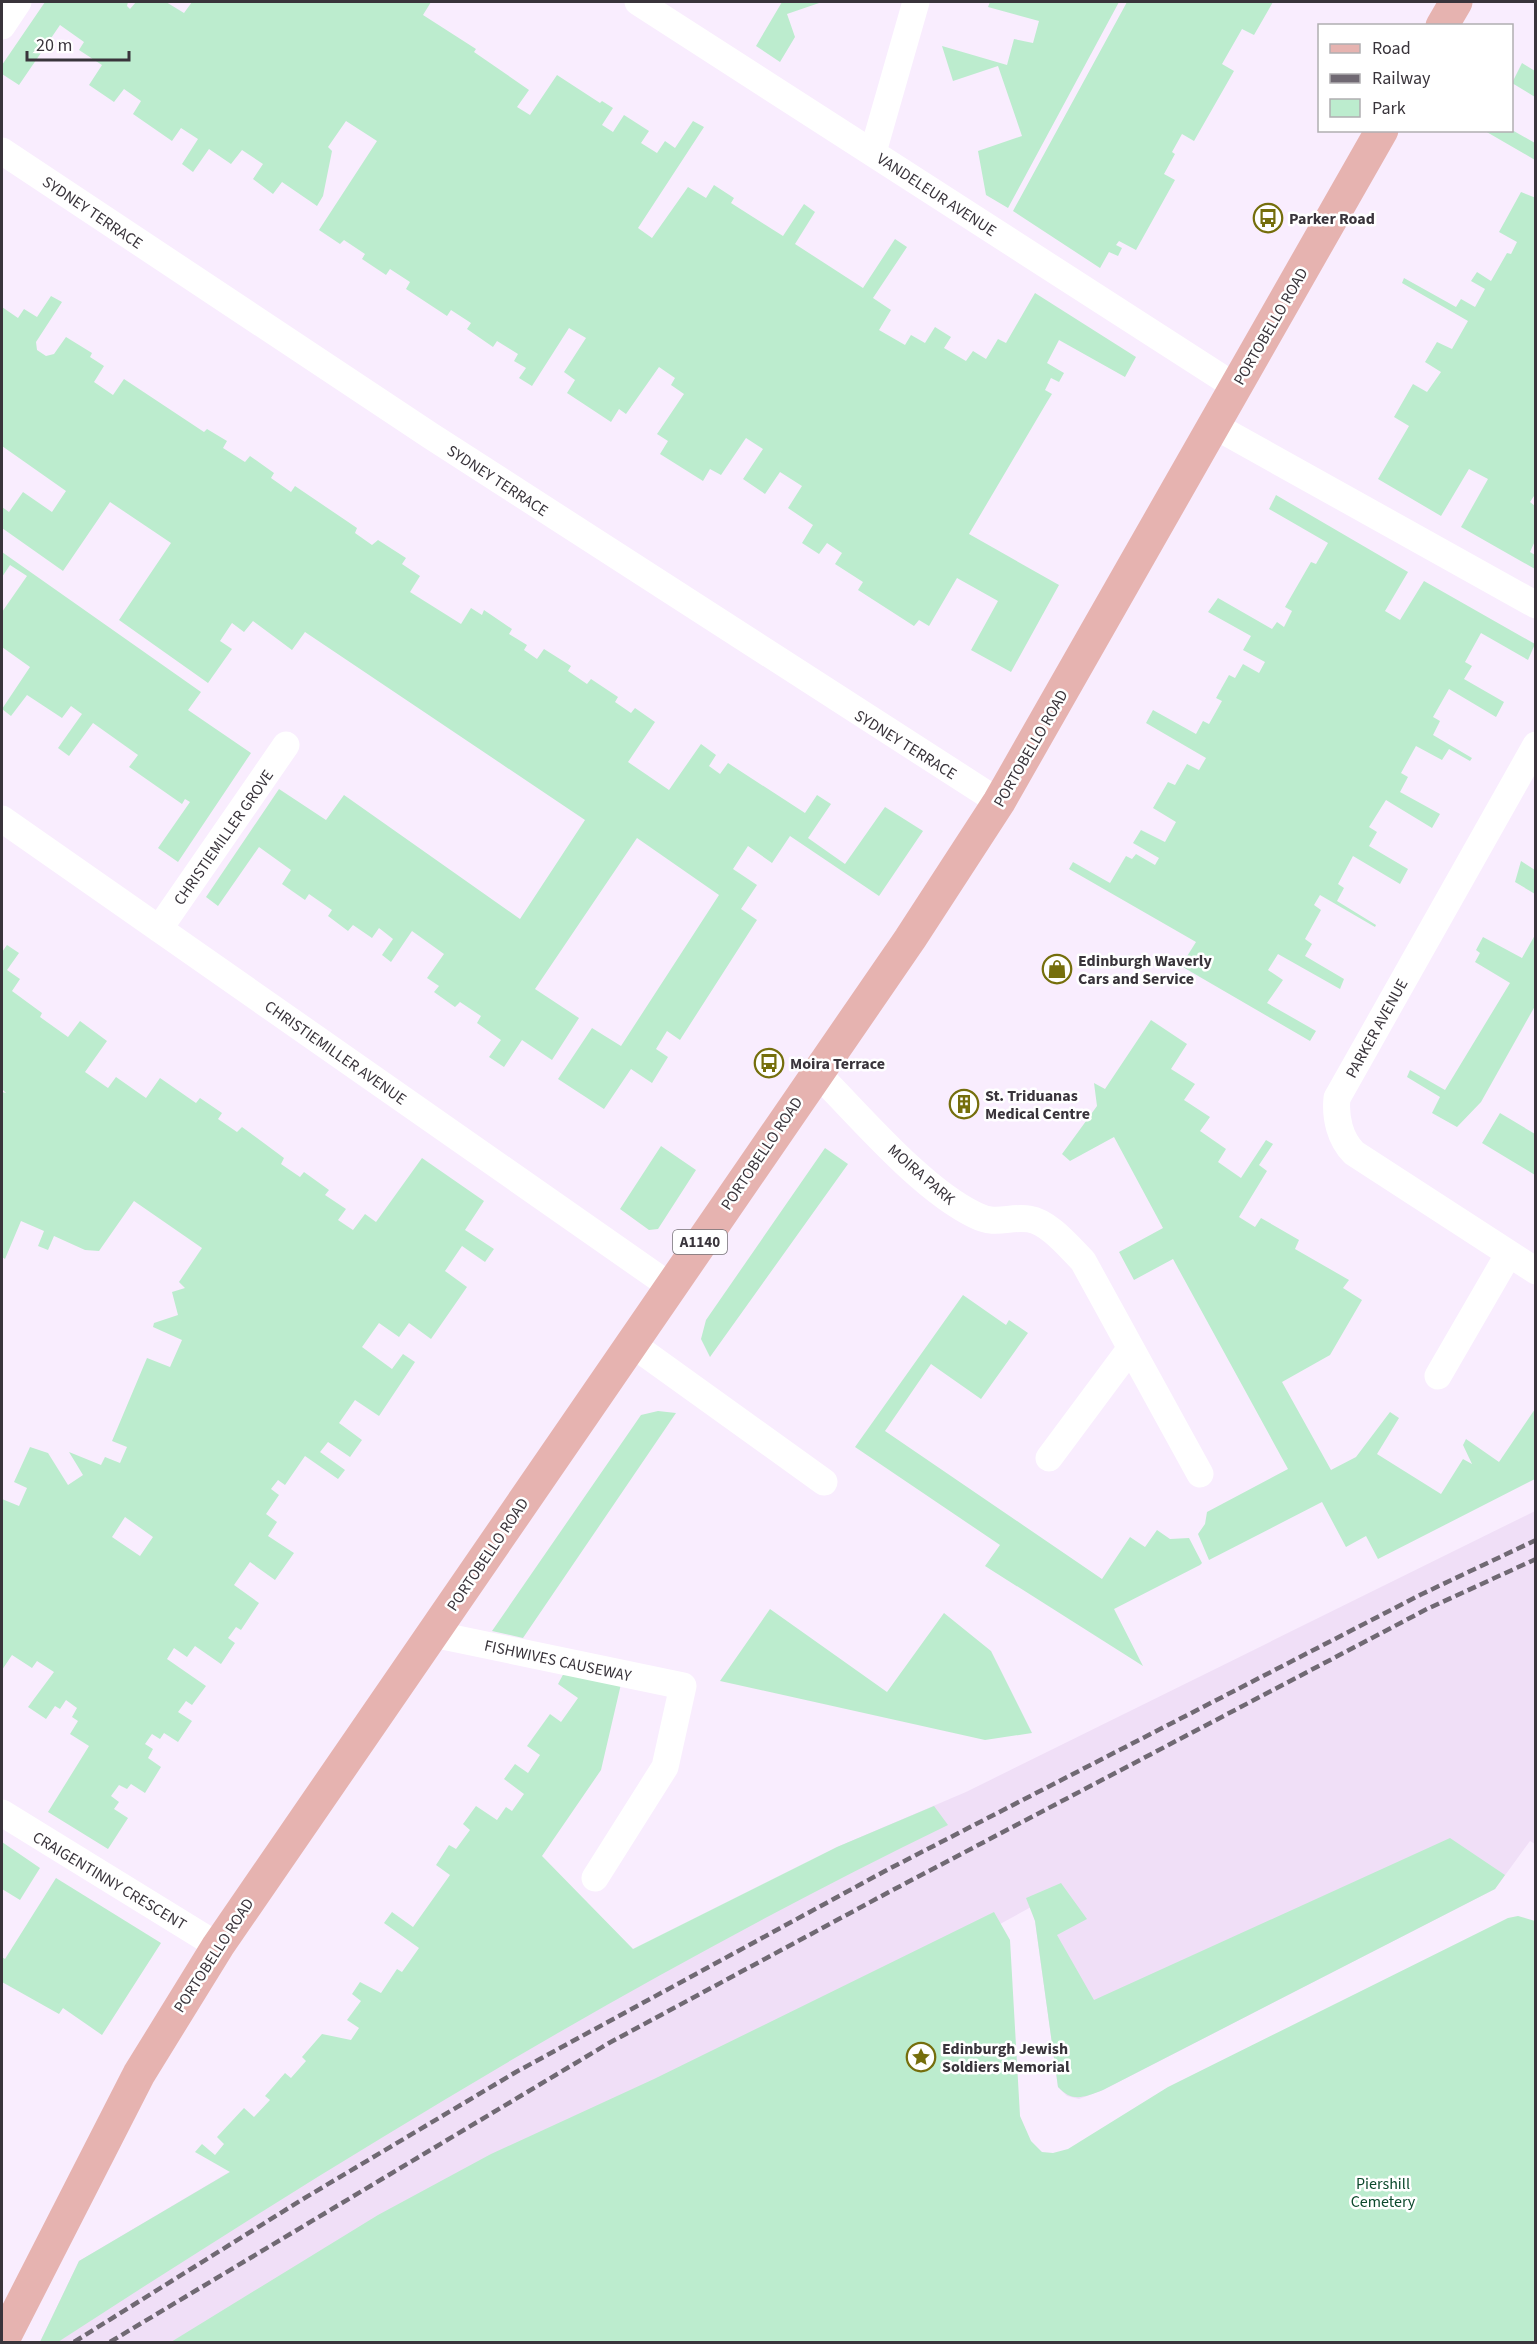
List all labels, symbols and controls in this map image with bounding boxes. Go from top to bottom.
scale bar [27,24,129,62]
legend [1318,24,1513,132]
text: 20 m [36,33,72,58]
text: Road [1372,36,1411,61]
text: Railway [1372,66,1431,91]
text: Park [1372,96,1406,121]
street label: VANDELEUR AVENUE [872,148,1000,242]
street label: SYDNEY TERRACE [38,171,147,255]
bus stop icon: Parker Road [1252,202,1284,234]
place label: Parker Road [1289,208,1375,230]
street label: PORTOBELLO ROAD [1228,264,1314,389]
street label: SYDNEY TERRACE [443,440,552,522]
street label: PORTOBELLO ROAD [988,686,1074,811]
street label: SYDNEY TERRACE [850,705,961,785]
street label: CHRISTIEMILLER GROVE [169,766,279,910]
place label: Edinburgh Waverly Cars and Service [1078,950,1212,990]
shop icon: Edinburgh Waverly Cars and Service [1041,953,1073,985]
street label: PARKER AVENUE [1341,975,1413,1082]
street label: CHRISTIEMILLER AVENUE [260,995,411,1110]
bus stop icon: Moira Terrace [753,1047,785,1079]
place label: Moira Terrace [790,1053,885,1075]
place label: St. Triduanas Medical Centre [985,1085,1090,1125]
building icon: St. Triduanas Medical Centre [948,1088,980,1120]
street label: PORTOBELLO ROAD [716,1092,808,1215]
street label: MOIRA PARK [883,1139,960,1211]
road number: A1140 [673,1230,727,1254]
street label: PORTOBELLO ROAD [442,1493,534,1616]
street label: FISHWIVES CAUSEWAY [482,1635,634,1687]
street label: CRAIGENTINNY CRESCENT [28,1826,191,1936]
street label: PORTOBELLO ROAD [169,1894,259,2017]
place label: Edinburgh Jewish Soldiers Memorial [942,2038,1070,2078]
place icon: Edinburgh Jewish Soldiers Memorial [905,2041,937,2073]
park label: Piershill Cemetery [1351,2173,1416,2213]

